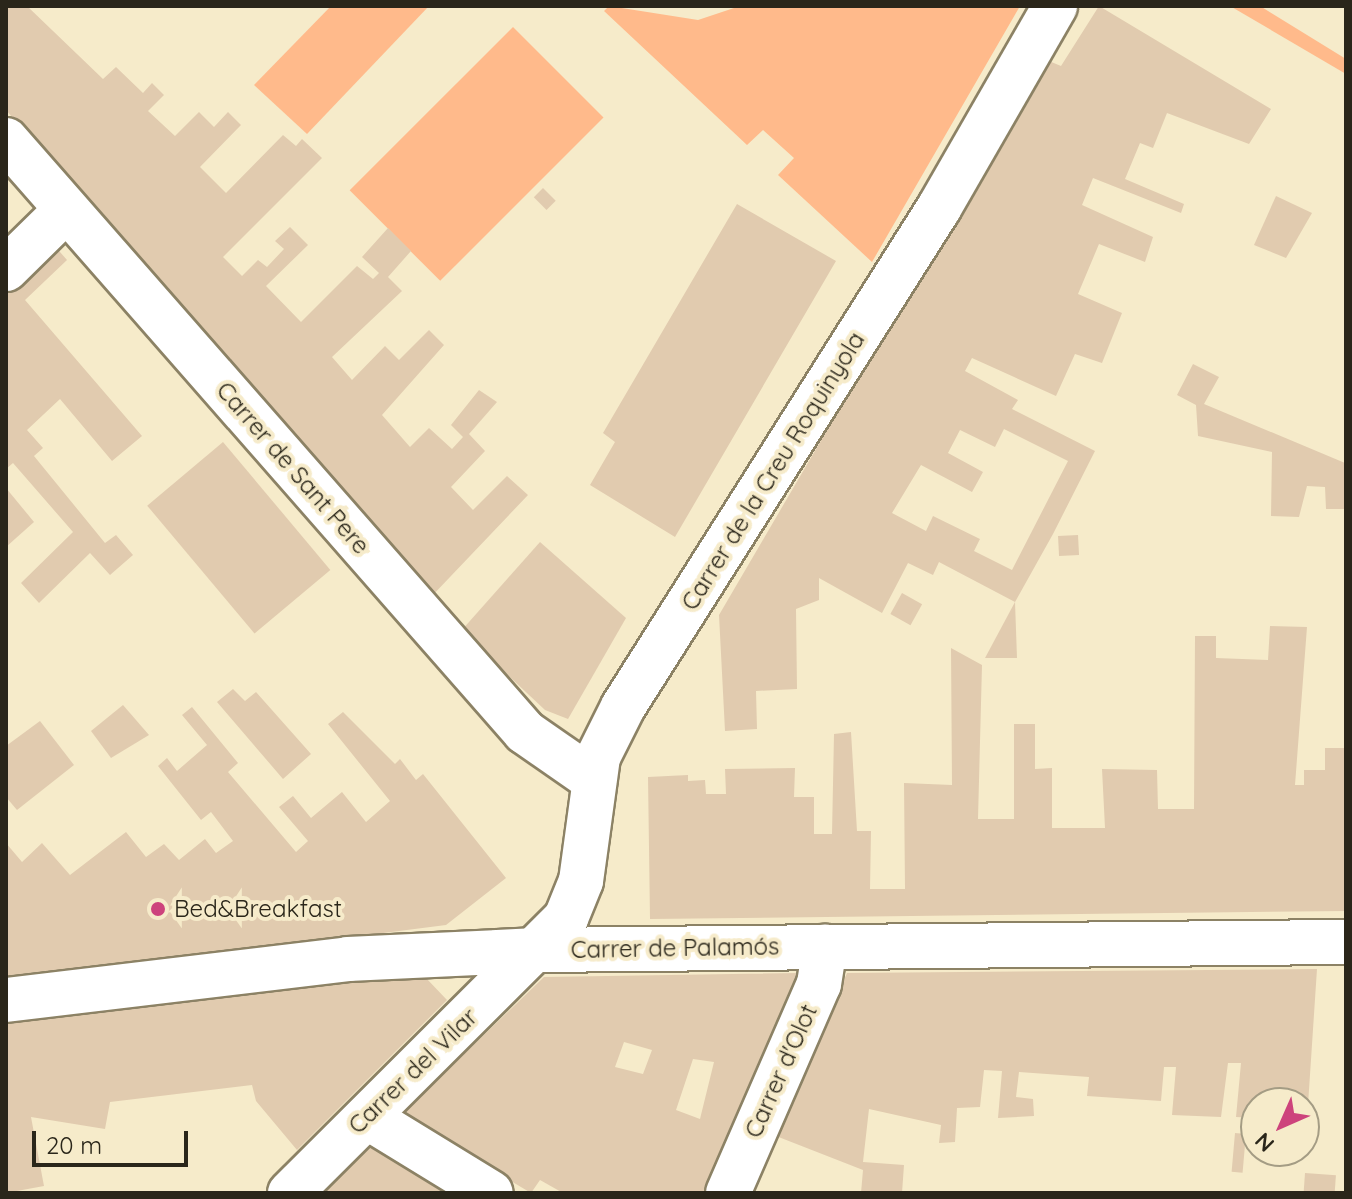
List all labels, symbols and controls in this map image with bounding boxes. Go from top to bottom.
street label: Carrer de la Creu Roquinyola [675,327,871,615]
street label: Carrer de Sant Pere [210,376,376,560]
place label: Bed&Breakfast [174,895,342,923]
marker: Bed&Breakfast [149,900,167,918]
street label: Carrer de Palamós [570,932,780,964]
street label: Carrer d'Olot [739,1000,823,1142]
street label: Carrer del Vilar [343,1002,483,1140]
north arrow [1240,1087,1320,1167]
scale bar [36,1115,192,1165]
text: N [1249,1127,1280,1158]
text: 20 m [46,1130,102,1160]

